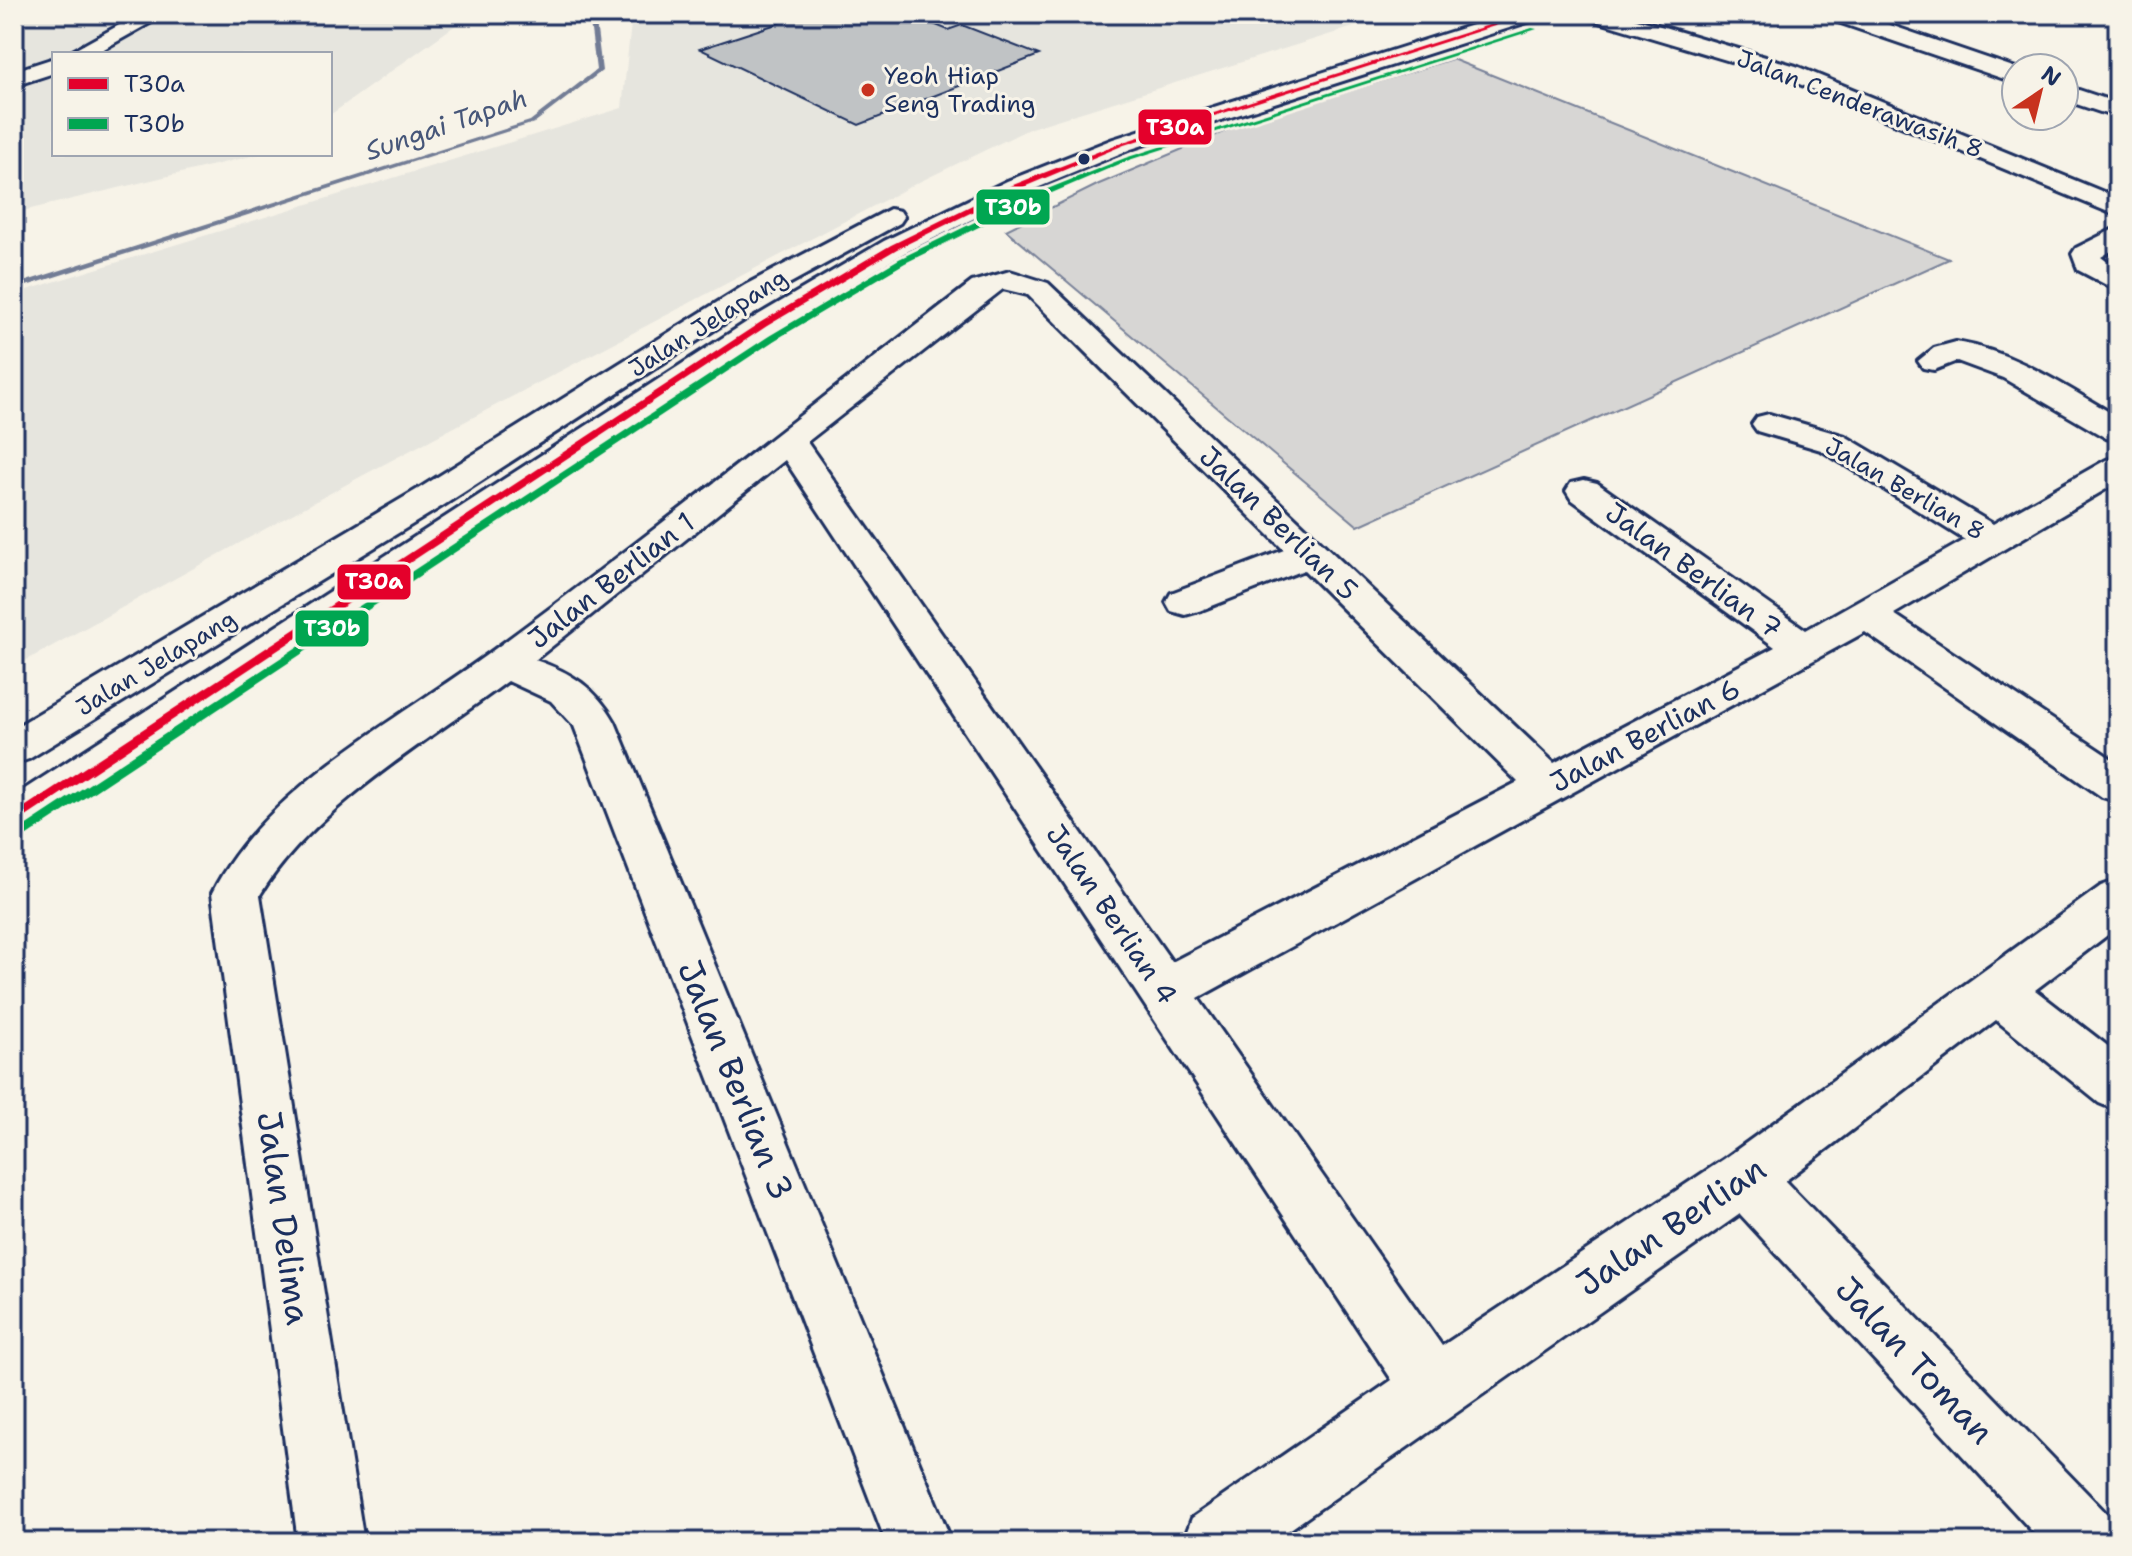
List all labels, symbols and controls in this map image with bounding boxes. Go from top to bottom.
street label: Jalan Cenderawasih 8 [1732,42,1988,166]
legend [52,52,332,156]
north arrow [2000,52,2080,132]
text: N [2036,59,2067,93]
place label: Yeoh Hiap Seng Trading [884,60,1036,120]
text: T30a [124,68,185,100]
water label: Sungai Tapah [360,80,532,168]
marker: Yeoh Hiap Seng Trading [859,81,877,99]
text: T30b [124,108,185,140]
line badge: T30a [1137,108,1213,146]
text: T30a [1146,113,1204,142]
unlabelled marker [1076,151,1092,167]
line badge: T30b [975,188,1051,226]
text: T30b [984,193,1042,222]
street label: Jalan Jelapang [623,261,793,385]
street label: Jalan Berlian 8 [1819,430,1991,548]
street label: Jalan Berlian 5 [1191,437,1367,609]
street label: Jalan Berlian 7 [1598,493,1790,647]
street label: Jalan Berlian 1 [520,503,702,657]
line badge: T30a [336,563,412,601]
text: T30a [345,567,403,596]
street label: Jalan Jelapang [70,603,242,723]
line badge: T30b [294,609,370,648]
text: T30b [303,614,361,643]
street label: Jalan Berlian 6 [1543,669,1747,801]
street label: Jalan Berlian 4 [1038,816,1186,1012]
street label: Jalan Berlian 3 [667,953,805,1207]
street label: Jalan Delima [246,1108,322,1328]
street label: Jalan Berlian [1567,1146,1775,1306]
street label: Jalan Toman [1825,1266,2005,1454]

